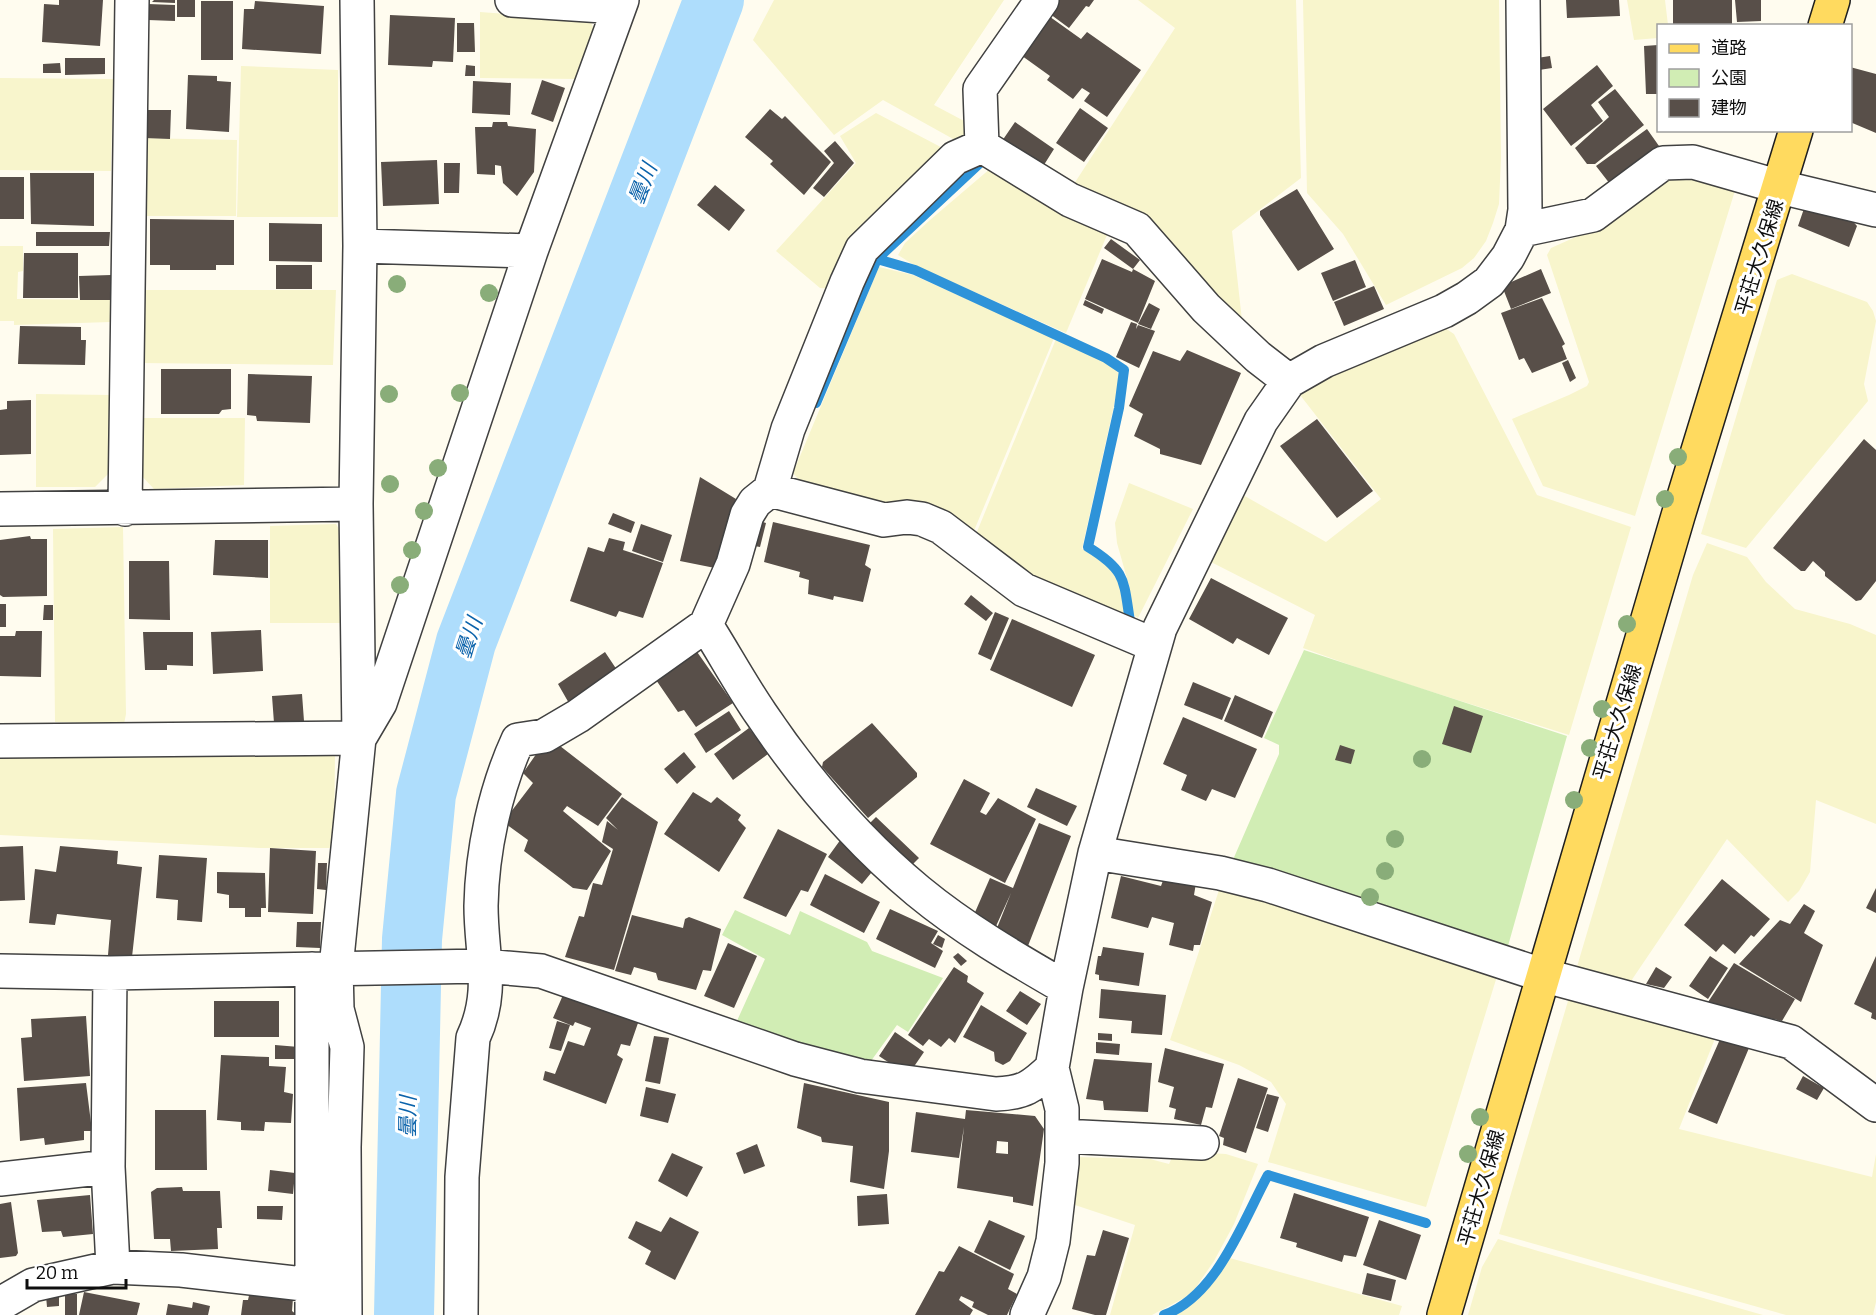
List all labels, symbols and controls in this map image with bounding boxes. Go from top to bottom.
legend [1657,24,1852,132]
text: 道路 [1711,37,1747,59]
text: 公園 [1711,67,1747,89]
text: 建物 [1711,97,1747,119]
water label: 曇川 [623,158,663,208]
street label: 平荘大久保線 [1730,196,1788,318]
water label: 曇川 [450,612,488,662]
street label: 平荘大久保線 [1588,661,1646,783]
water label: 曇川 [395,1094,421,1138]
street label: 平荘大久保線 [1453,1127,1509,1249]
scale bar [27,1252,126,1290]
text: 20 m [36,1262,78,1284]

